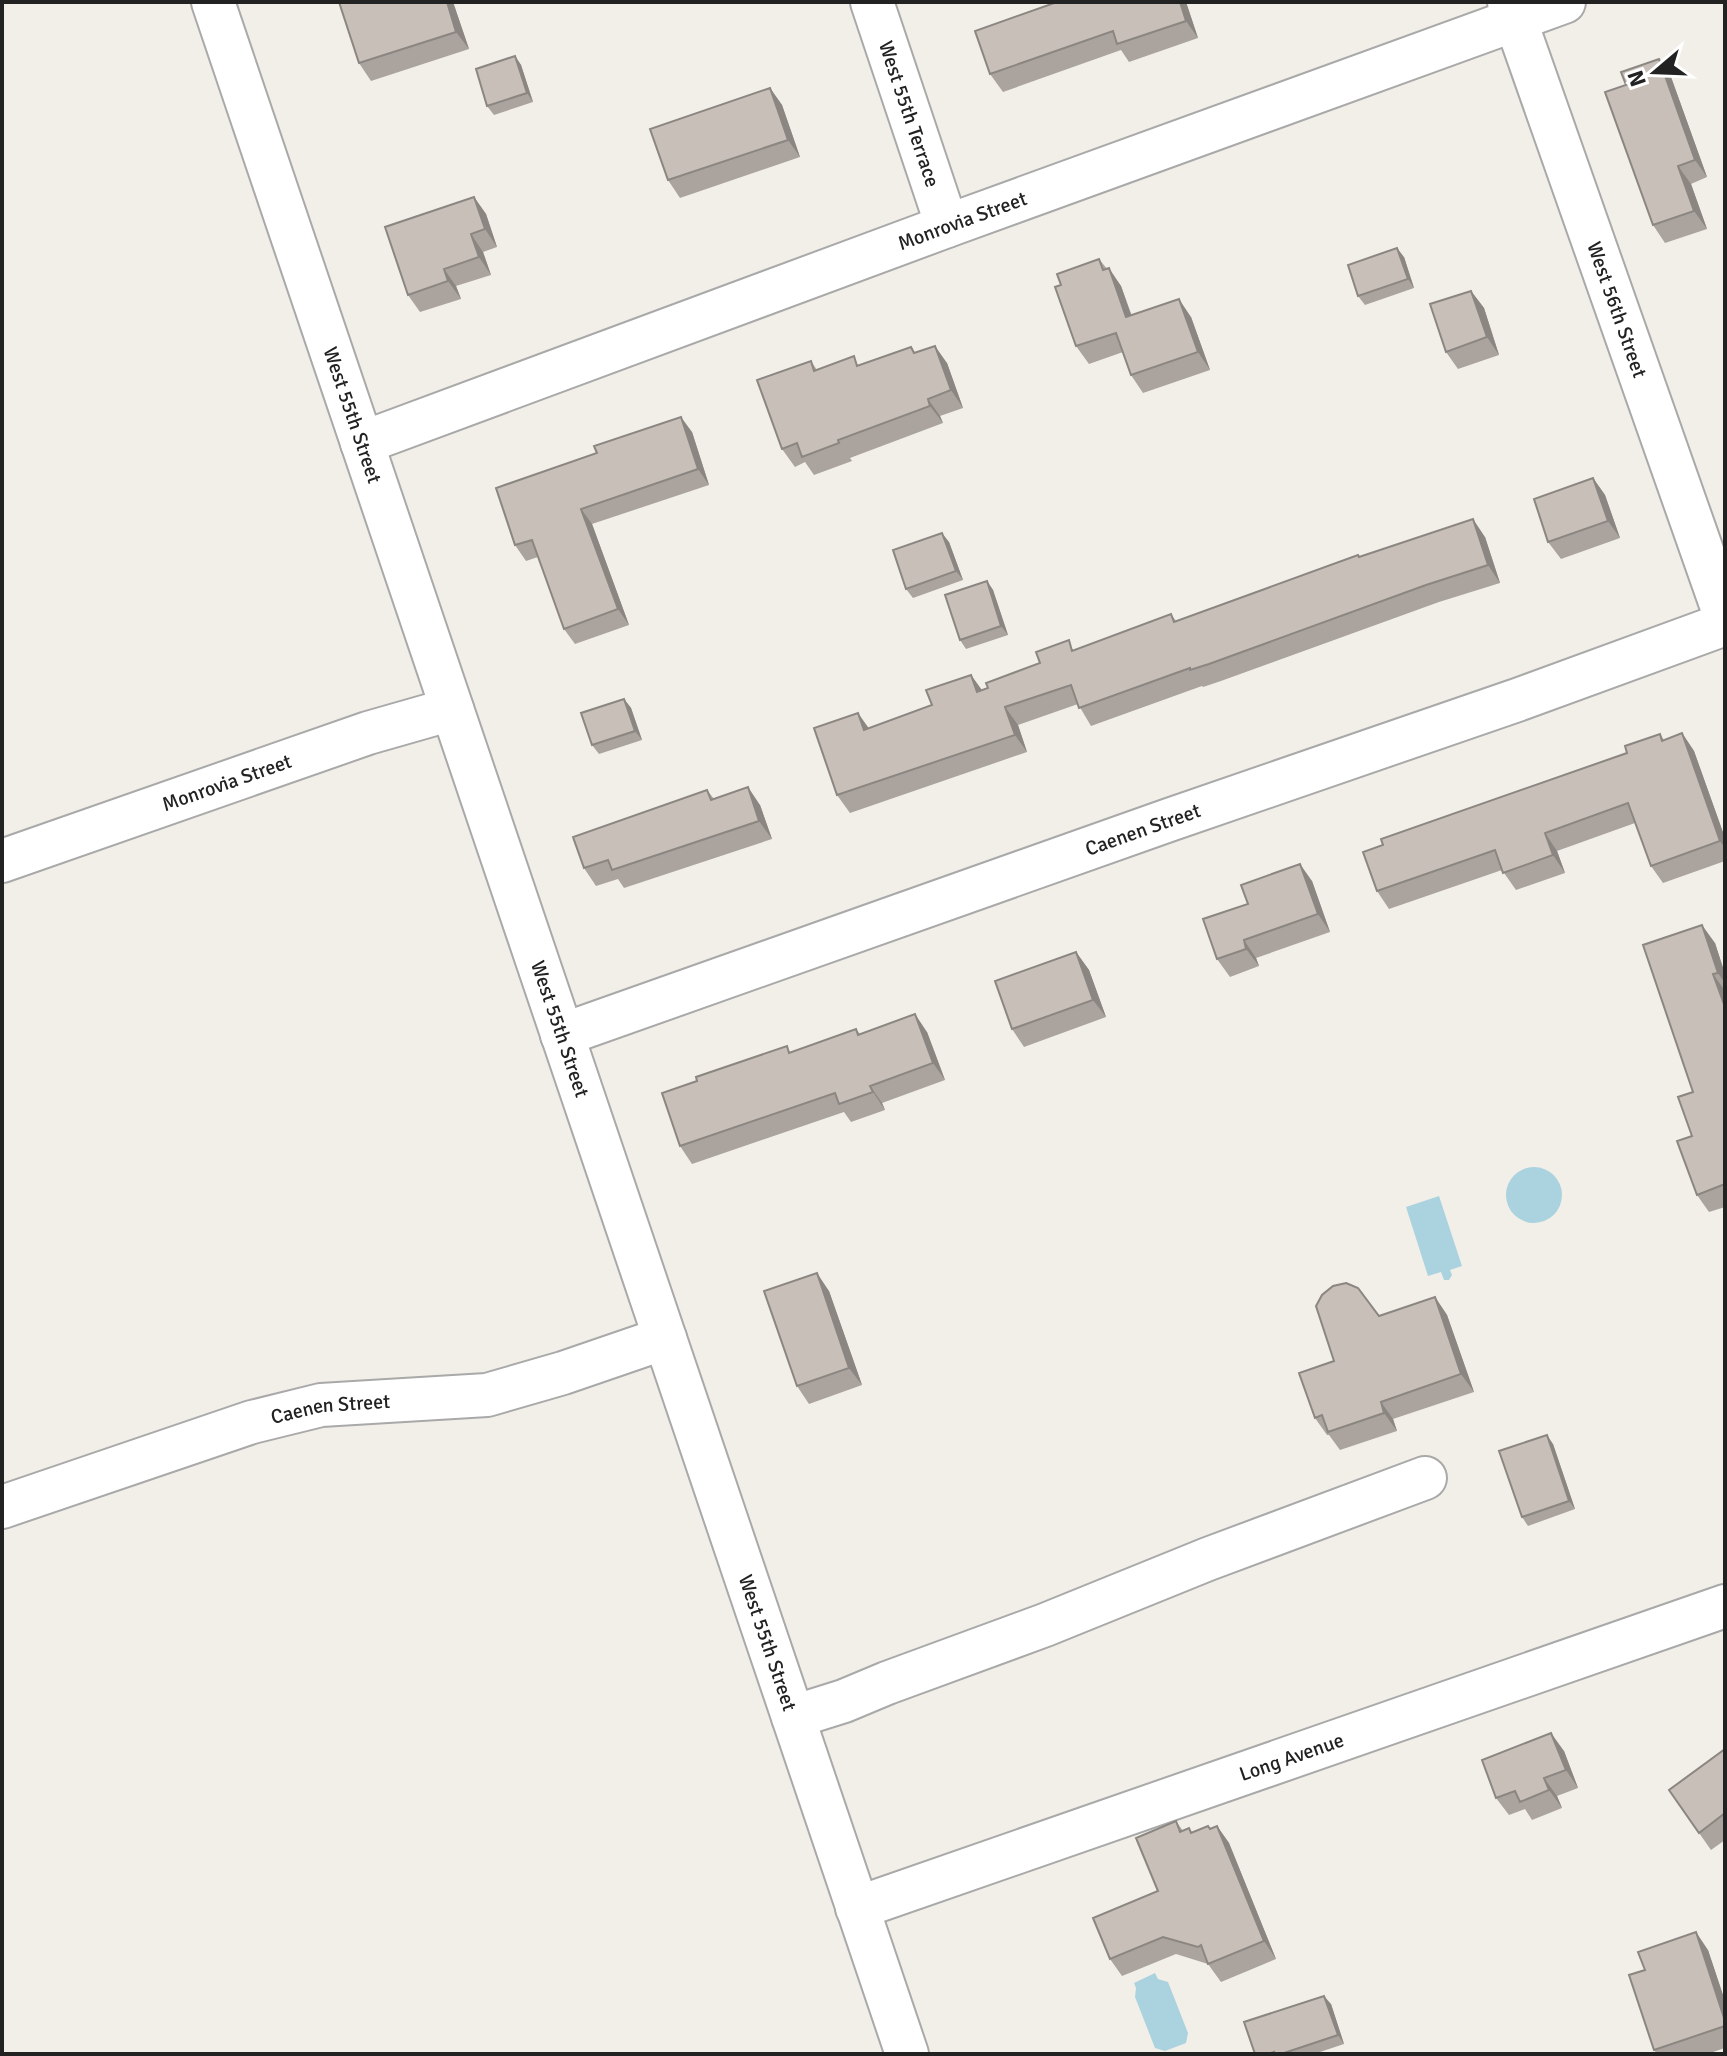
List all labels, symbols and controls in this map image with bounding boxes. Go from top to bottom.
north arrow [1615,32,1695,112]
street label: West 55th Terrace [873,38,946,190]
text: N [1621,67,1652,90]
street label: Monrovia Street [894,186,1030,256]
street label: West 56th Street [1582,238,1653,381]
street label: West 55th Street [318,344,387,486]
street label: Monrovia Street [159,748,295,817]
street label: Caenen Street [1082,798,1204,861]
street label: West 55th Street [526,957,595,1100]
street label: Caenen Street [268,1388,391,1429]
street label: West 55th Street [733,1571,803,1714]
street label: Long Avenue [1236,1727,1347,1787]

